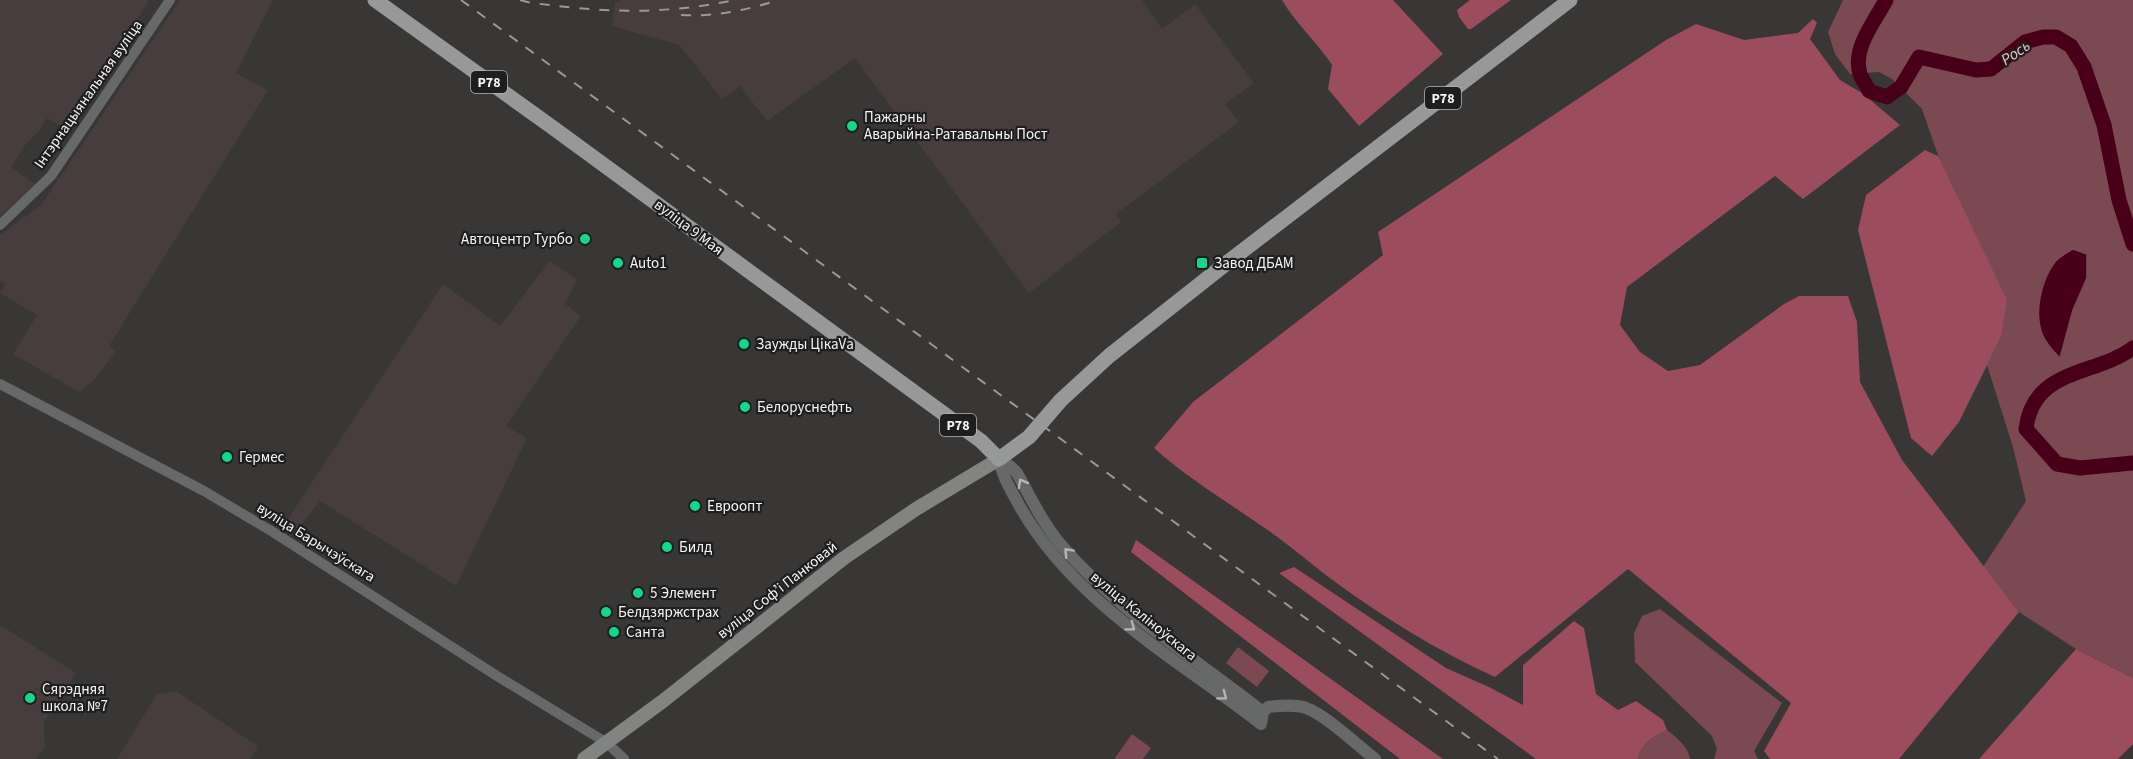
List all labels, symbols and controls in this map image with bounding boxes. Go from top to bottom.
street label: Інтэрнацыянальная вуліца [29,16,148,173]
water label: Рось [1996,35,2035,71]
road number: Р78 [471,71,507,93]
road number: Р78 [1425,87,1461,109]
place label: Пажарны Аварыйна-Ратавальны Пост [864,107,1048,145]
marker: Пажарны Аварыйна-Ратавальны Пост [845,119,859,133]
street label: вуліца 9 Мая [650,194,728,260]
place label: Автоцентр Турбо [461,229,573,250]
marker: Автоцентр Турбо [578,232,592,246]
place label: Auto1 [630,253,667,274]
place label: Завод ДБАМ [1214,253,1294,274]
marker: Auto1 [611,256,625,270]
marker: Завод ДБАМ [1195,256,1209,270]
place label: Заужды ЦікаVа [756,334,854,355]
marker: Заужды ЦікаVа [737,337,751,351]
place label: Белоруснефть [757,397,852,418]
marker: Белоруснефть [738,400,752,414]
road number: Р78 [940,414,976,436]
place label: Гермес [239,447,285,468]
marker: Гермес [220,450,234,464]
one-way arrow [1018,479,1029,489]
place label: Евроопт [707,496,762,517]
street label: вуліца Барычэўскага [252,497,379,587]
marker: Евроопт [688,499,702,513]
place label: Билд [679,537,712,558]
street label: вуліца Софʼі Панковай [713,537,842,644]
marker: Билд [660,540,674,554]
one-way arrow [1064,548,1075,559]
street label: вуліца Каліноўскага [1086,567,1201,666]
place label: 5 Элемент [650,583,717,604]
marker: 5 Элемент [631,586,645,600]
place label: Белдзяржстрах [618,602,719,623]
marker: Белдзяржстрах [599,605,613,619]
one-way arrow [1125,620,1136,631]
place label: Санта [626,622,665,643]
marker: Санта [607,625,621,639]
place label: Сярэдняя школа №7 [42,679,108,717]
one-way arrow [1216,688,1227,699]
marker: Сярэдняя школа №7 [23,691,37,705]

